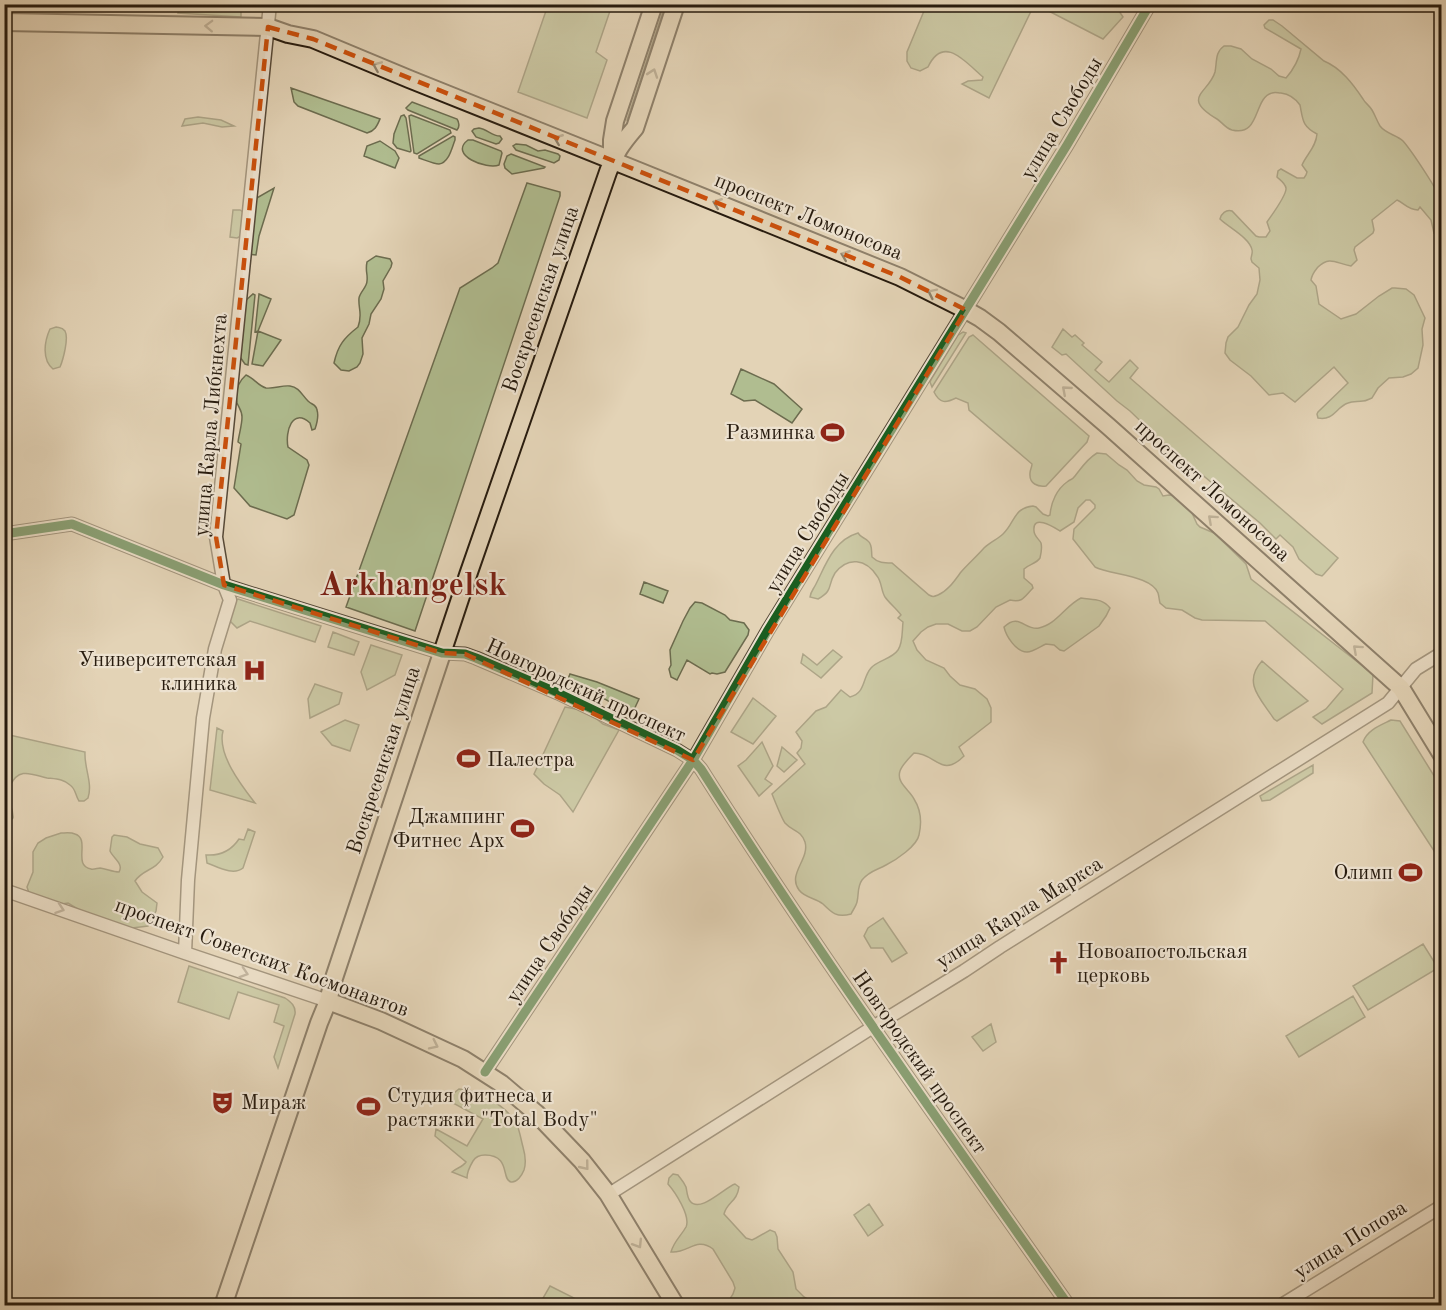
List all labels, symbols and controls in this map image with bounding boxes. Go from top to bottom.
one-way arrow [205,20,214,33]
street label: улица Свободы [1018,54,1107,184]
one-way arrow [372,61,383,73]
one-way arrow [646,68,659,79]
one-way arrow [553,134,564,146]
street label: проспект Ломоносова [711,170,905,265]
one-way arrow [713,198,724,210]
street label: Воскресенская улица [500,203,583,396]
one-way arrow [841,250,852,262]
one-way arrow [928,289,938,300]
street label: улица Карла Либкнехта [191,313,232,538]
one-way arrow [1062,386,1073,397]
street label: проспект Ломоносова [1130,416,1294,566]
sports icon: Разминка [820,419,846,445]
place label: Разминка [725,423,815,444]
street label: улица Свободы [763,468,854,597]
one-way arrow [1208,515,1219,526]
district label: Arkhangelsk [319,570,507,603]
street label: Новгородский проспект [482,636,689,747]
one-way arrow [1353,645,1364,656]
place label: Университетская клиника [78,650,237,695]
hospital icon: Университетская клиника [242,658,268,684]
street label: Воскресенская улица [344,664,425,857]
sports icon: Палестра [456,746,482,772]
place label: Палестра [487,750,575,771]
place label: Джампинг Фитнес Арх [393,807,505,852]
sports icon: Джампинг Фитнес Арх [510,815,536,841]
street label: улица Карла Маркса [933,854,1107,973]
sports icon: Олимп [1398,859,1424,885]
place label: Олимп [1334,863,1393,884]
street label: улица Свободы [503,880,598,1007]
street label: проспект Советских Космонавтов [112,895,411,1021]
one-way arrow [54,902,65,915]
place label: Новоапостольская церковь [1077,942,1248,987]
church icon: Новоапостольская церковь [1046,950,1072,976]
one-way arrow [238,966,249,978]
street label: Новгородский проспект [848,967,990,1158]
one-way arrow [428,1038,439,1049]
place label: Студия фитнеса и растяжки "Total Body" [387,1086,598,1131]
theatre icon: Мираж [210,1089,236,1115]
place label: Мираж [241,1093,306,1114]
sports icon: Студия фитнеса и растяжки "Total Body" [356,1094,382,1120]
one-way arrow [578,1159,589,1170]
street label: улица Попова [1291,1197,1411,1283]
one-way arrow [631,1238,643,1248]

